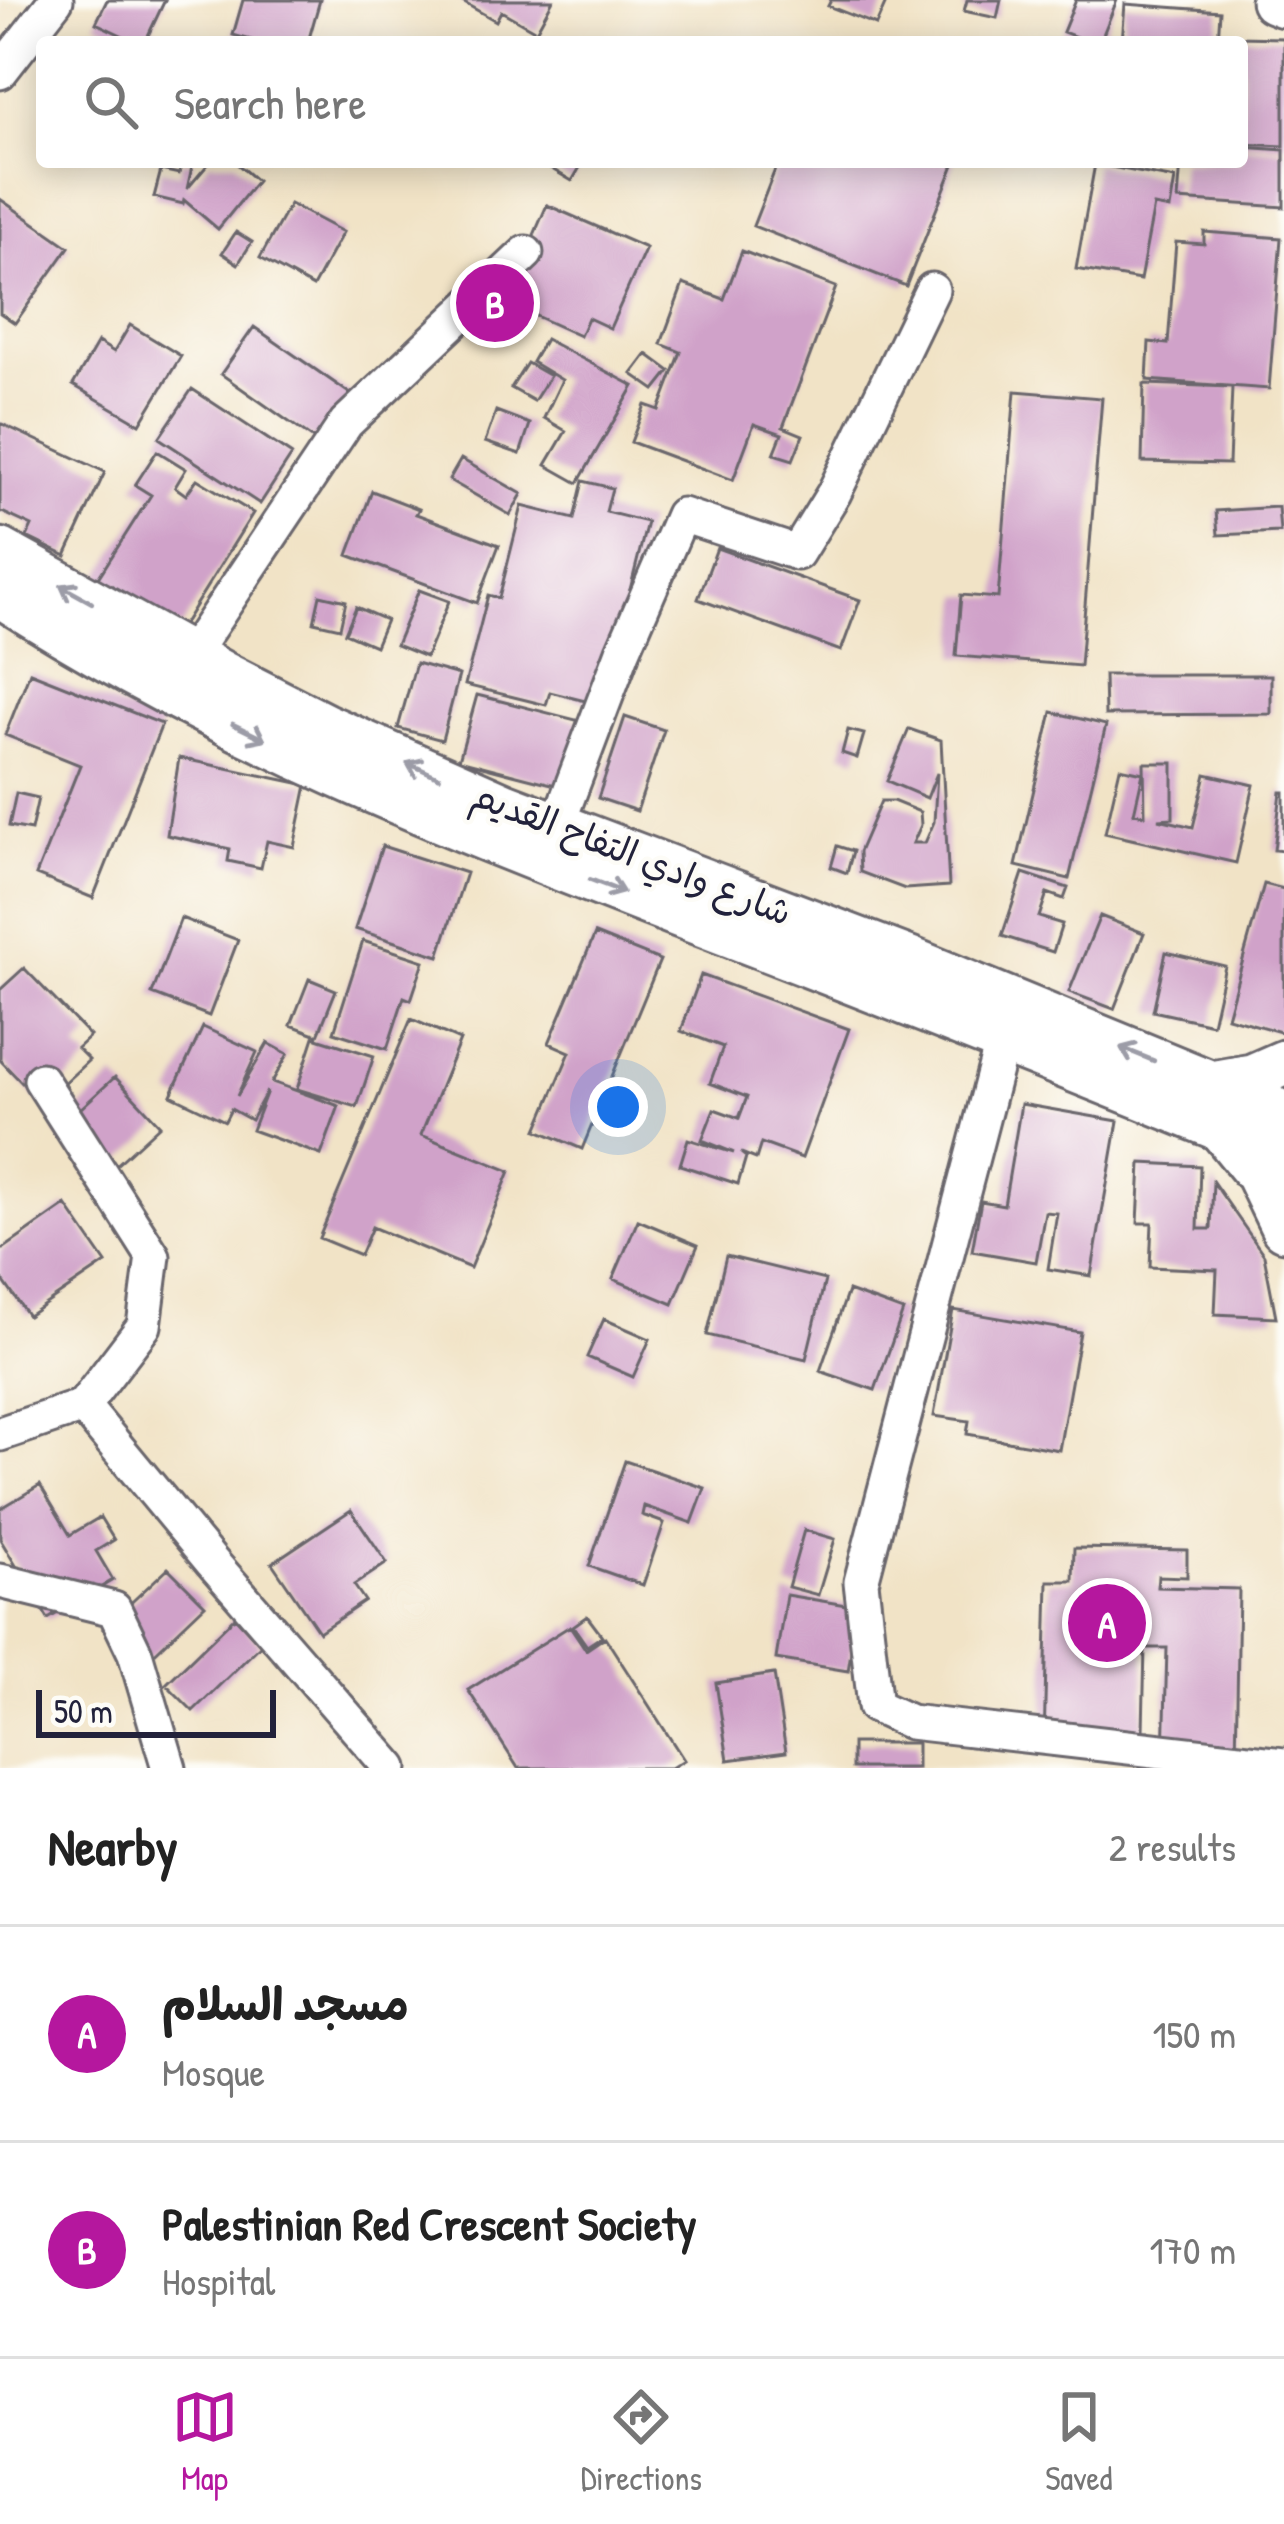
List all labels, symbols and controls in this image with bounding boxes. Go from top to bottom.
search box [36,36,1248,168]
icon: search [78,69,144,135]
text: Search here [174,72,366,133]
pin: B [456,258,534,348]
one-way arrow [59,581,94,605]
one-way arrow [231,721,266,744]
one-way arrow [406,757,442,779]
street label: شارع وادي التفاح القديم [464,769,799,940]
one-way arrow [588,877,625,899]
one-way arrow [1119,1042,1156,1063]
your location [588,1077,648,1137]
pin: A [1068,1578,1146,1668]
scale bar [36,1684,276,1737]
text: 50 m [54,1689,113,1733]
text: Nearby [48,1812,178,1881]
text: 2 results [1109,1820,1236,1873]
text: مسجد السلام [162,1973,409,2034]
text: A [77,2007,97,2060]
text: 150 m [1152,2007,1236,2060]
text: Mosque [162,2045,265,2098]
text: Palestinian Red Crescent Society [162,2193,697,2254]
text: B [77,2223,97,2276]
text: 170 m [1150,2223,1236,2276]
text: Hospital [162,2254,276,2307]
tab: Map [172,2384,238,2500]
tab: Directions [581,2384,702,2500]
tab: Saved [1045,2384,1112,2500]

